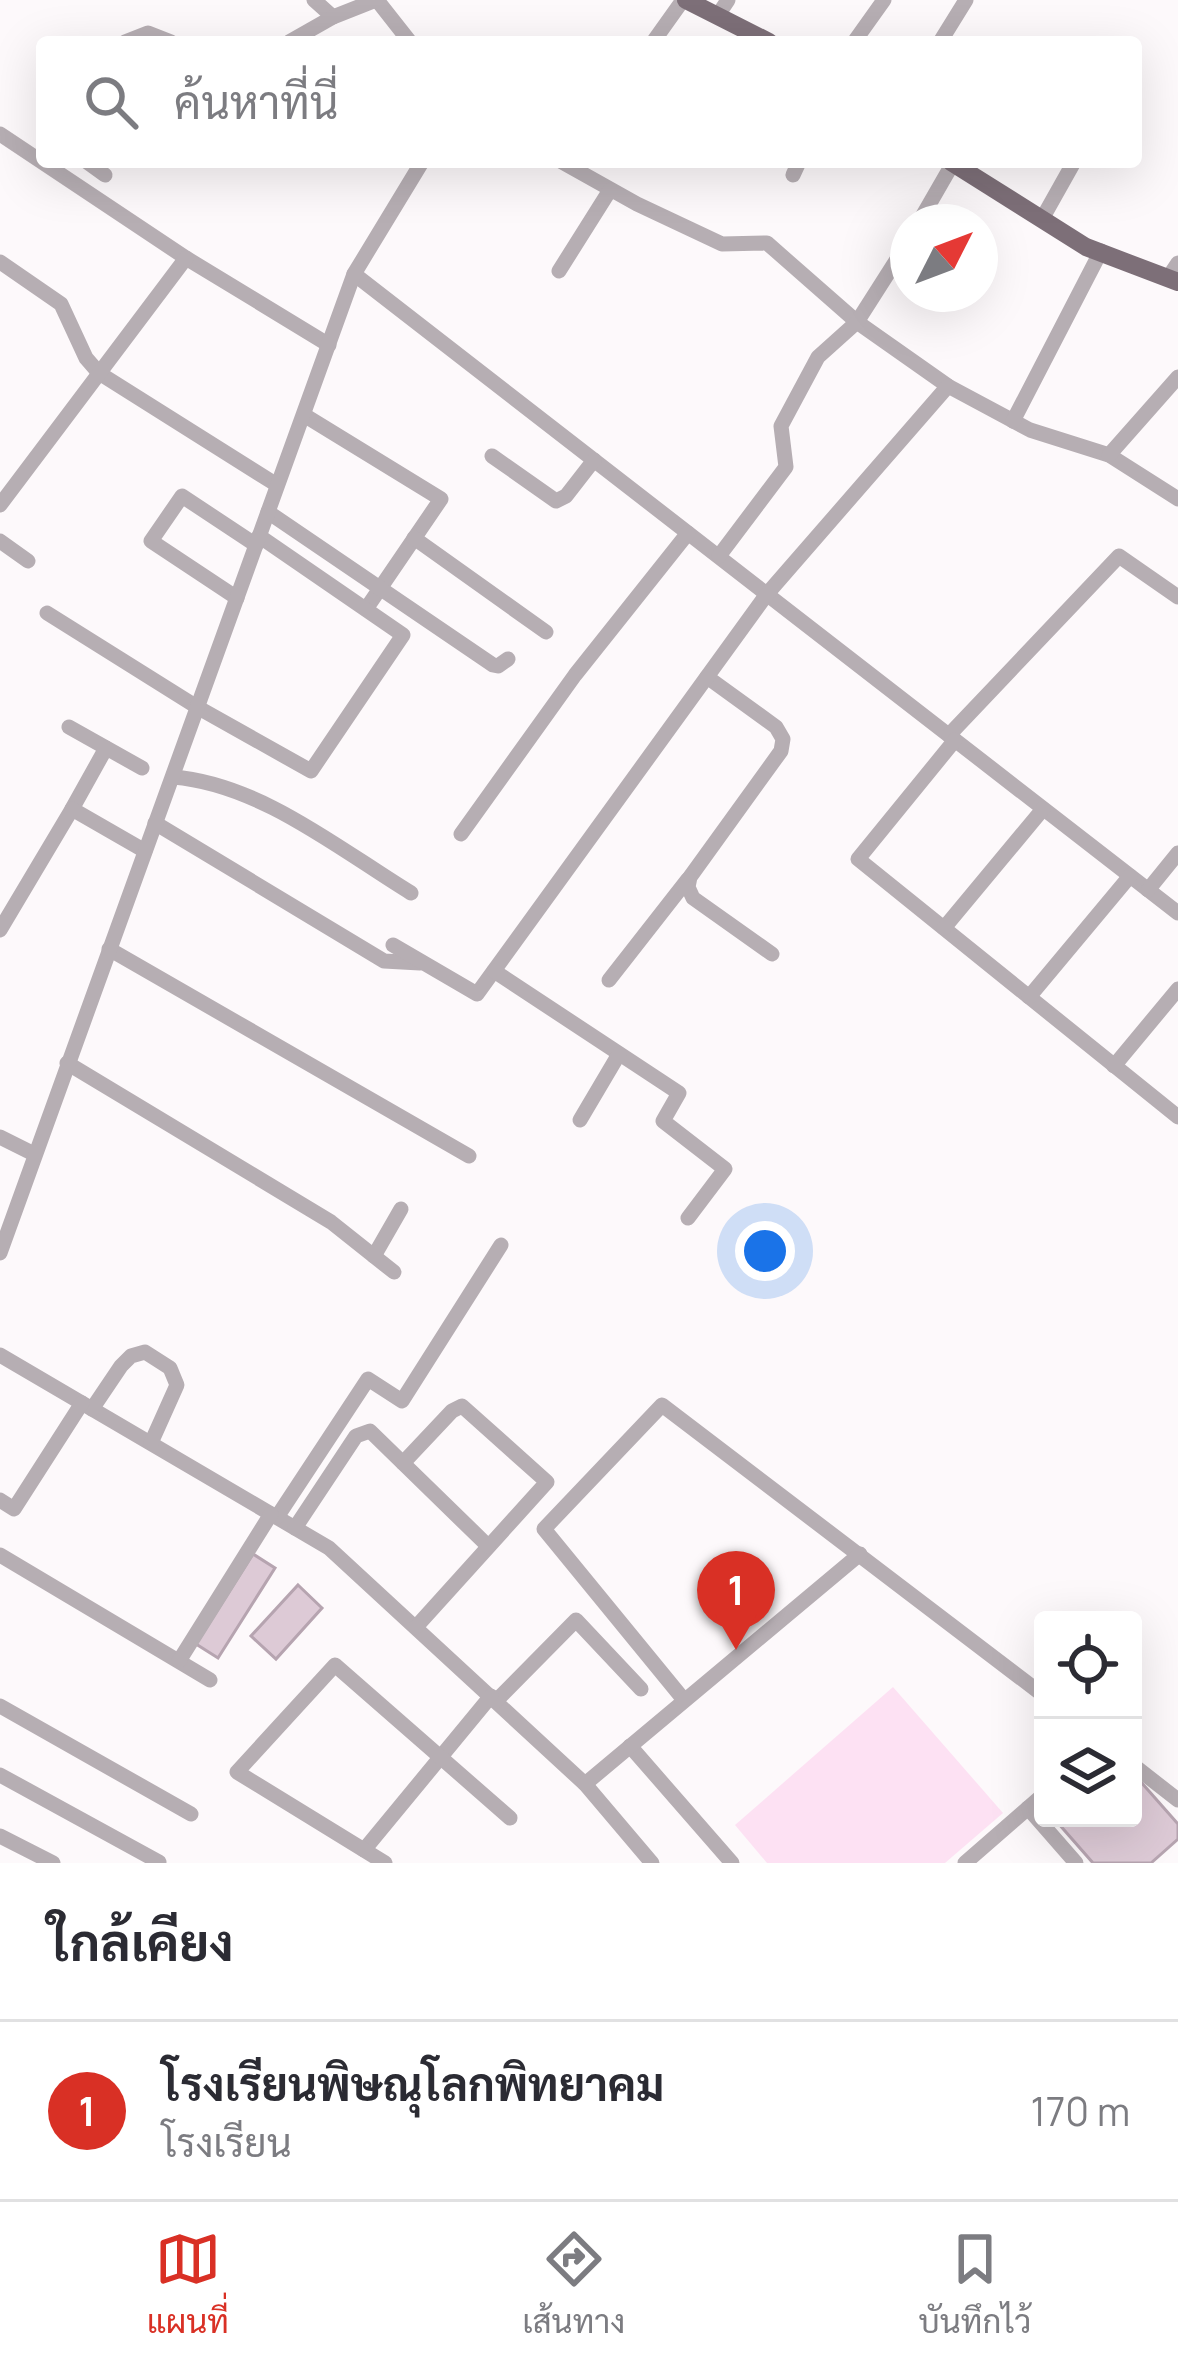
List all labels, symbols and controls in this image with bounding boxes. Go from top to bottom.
search box [36,36,1142,168]
icon: search [78,69,144,135]
text: ค้นหาที่นี่ [174,71,338,133]
north arrow [890,204,998,312]
your location [735,1221,795,1281]
pin: 1 [697,1551,775,1650]
map controls [1034,1611,1142,1827]
button: locate [1034,1611,1142,1719]
button: layers [1034,1719,1142,1827]
text: ใกล้เคียง [48,1907,234,1976]
text: โรงเรียนพิษณุโลกพิทยาคม [162,2053,664,2115]
text: 1 [78,2084,96,2138]
text: 170 m [1031,2084,1130,2138]
text: โรงเรียน [162,2115,291,2169]
tab: แผนที่ [147,2226,229,2343]
tab: เส้นทาง [522,2226,625,2343]
tab: บันทึกไว้ [919,2226,1031,2343]

